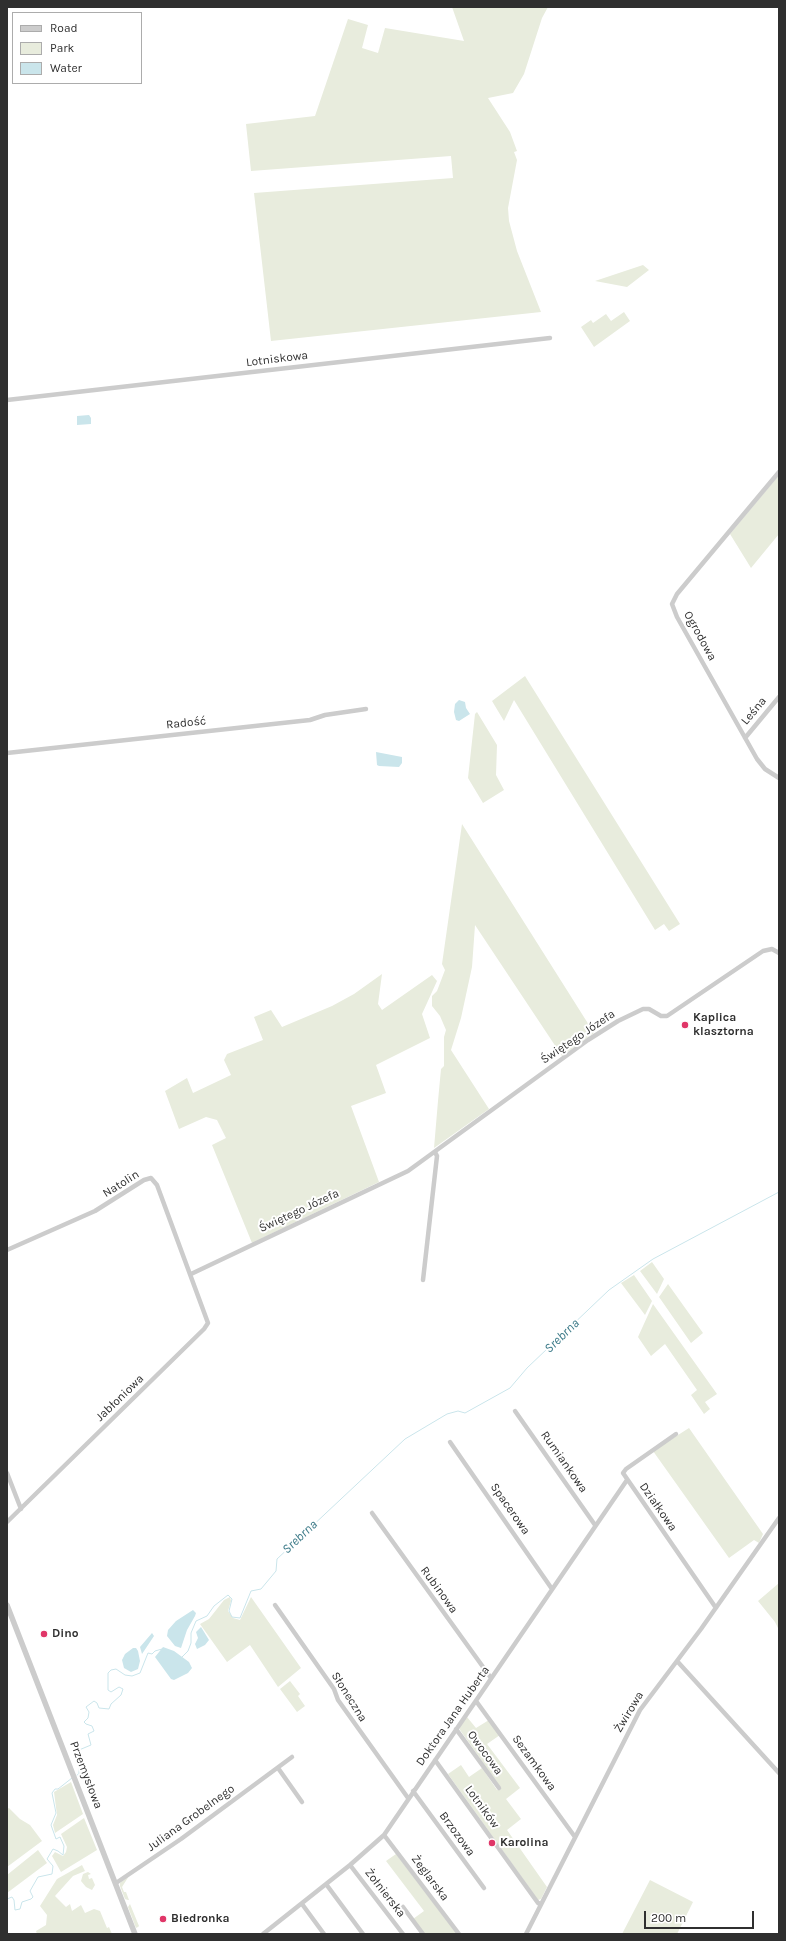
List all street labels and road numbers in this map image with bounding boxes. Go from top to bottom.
street label: Lotniskowa [245,348,309,370]
street label: Ogrodowa [681,609,719,663]
street label: Leśna [738,694,770,728]
street label: Radość [165,714,207,732]
street label: Świętego Józefa [538,1007,618,1067]
street label: Natolin [100,1167,142,1201]
street label: Świętego Józefa [257,1186,341,1236]
street label: Jabłoniowa [93,1372,147,1424]
street label: Rumiankowa [537,1428,591,1496]
street label: Działkowa [636,1480,680,1534]
street label: Spacerowa [487,1481,533,1537]
street label: Rubinowa [417,1564,461,1616]
street label: Doktora Jana Huberta [413,1663,493,1769]
street label: Słoneczna [328,1669,370,1725]
street label: Żwirowa [611,1689,647,1735]
street label: Owocowa [464,1728,506,1778]
street label: Sezamkowa [509,1732,559,1794]
street label: Przemysłowa [67,1739,105,1811]
street label: Juliana Grobelnego [145,1782,237,1854]
street label: Lotników [462,1783,502,1831]
street label: Brzozowa [436,1809,478,1859]
street label: Żeglarska [408,1852,452,1904]
street label: Żołnierska [361,1866,409,1920]

